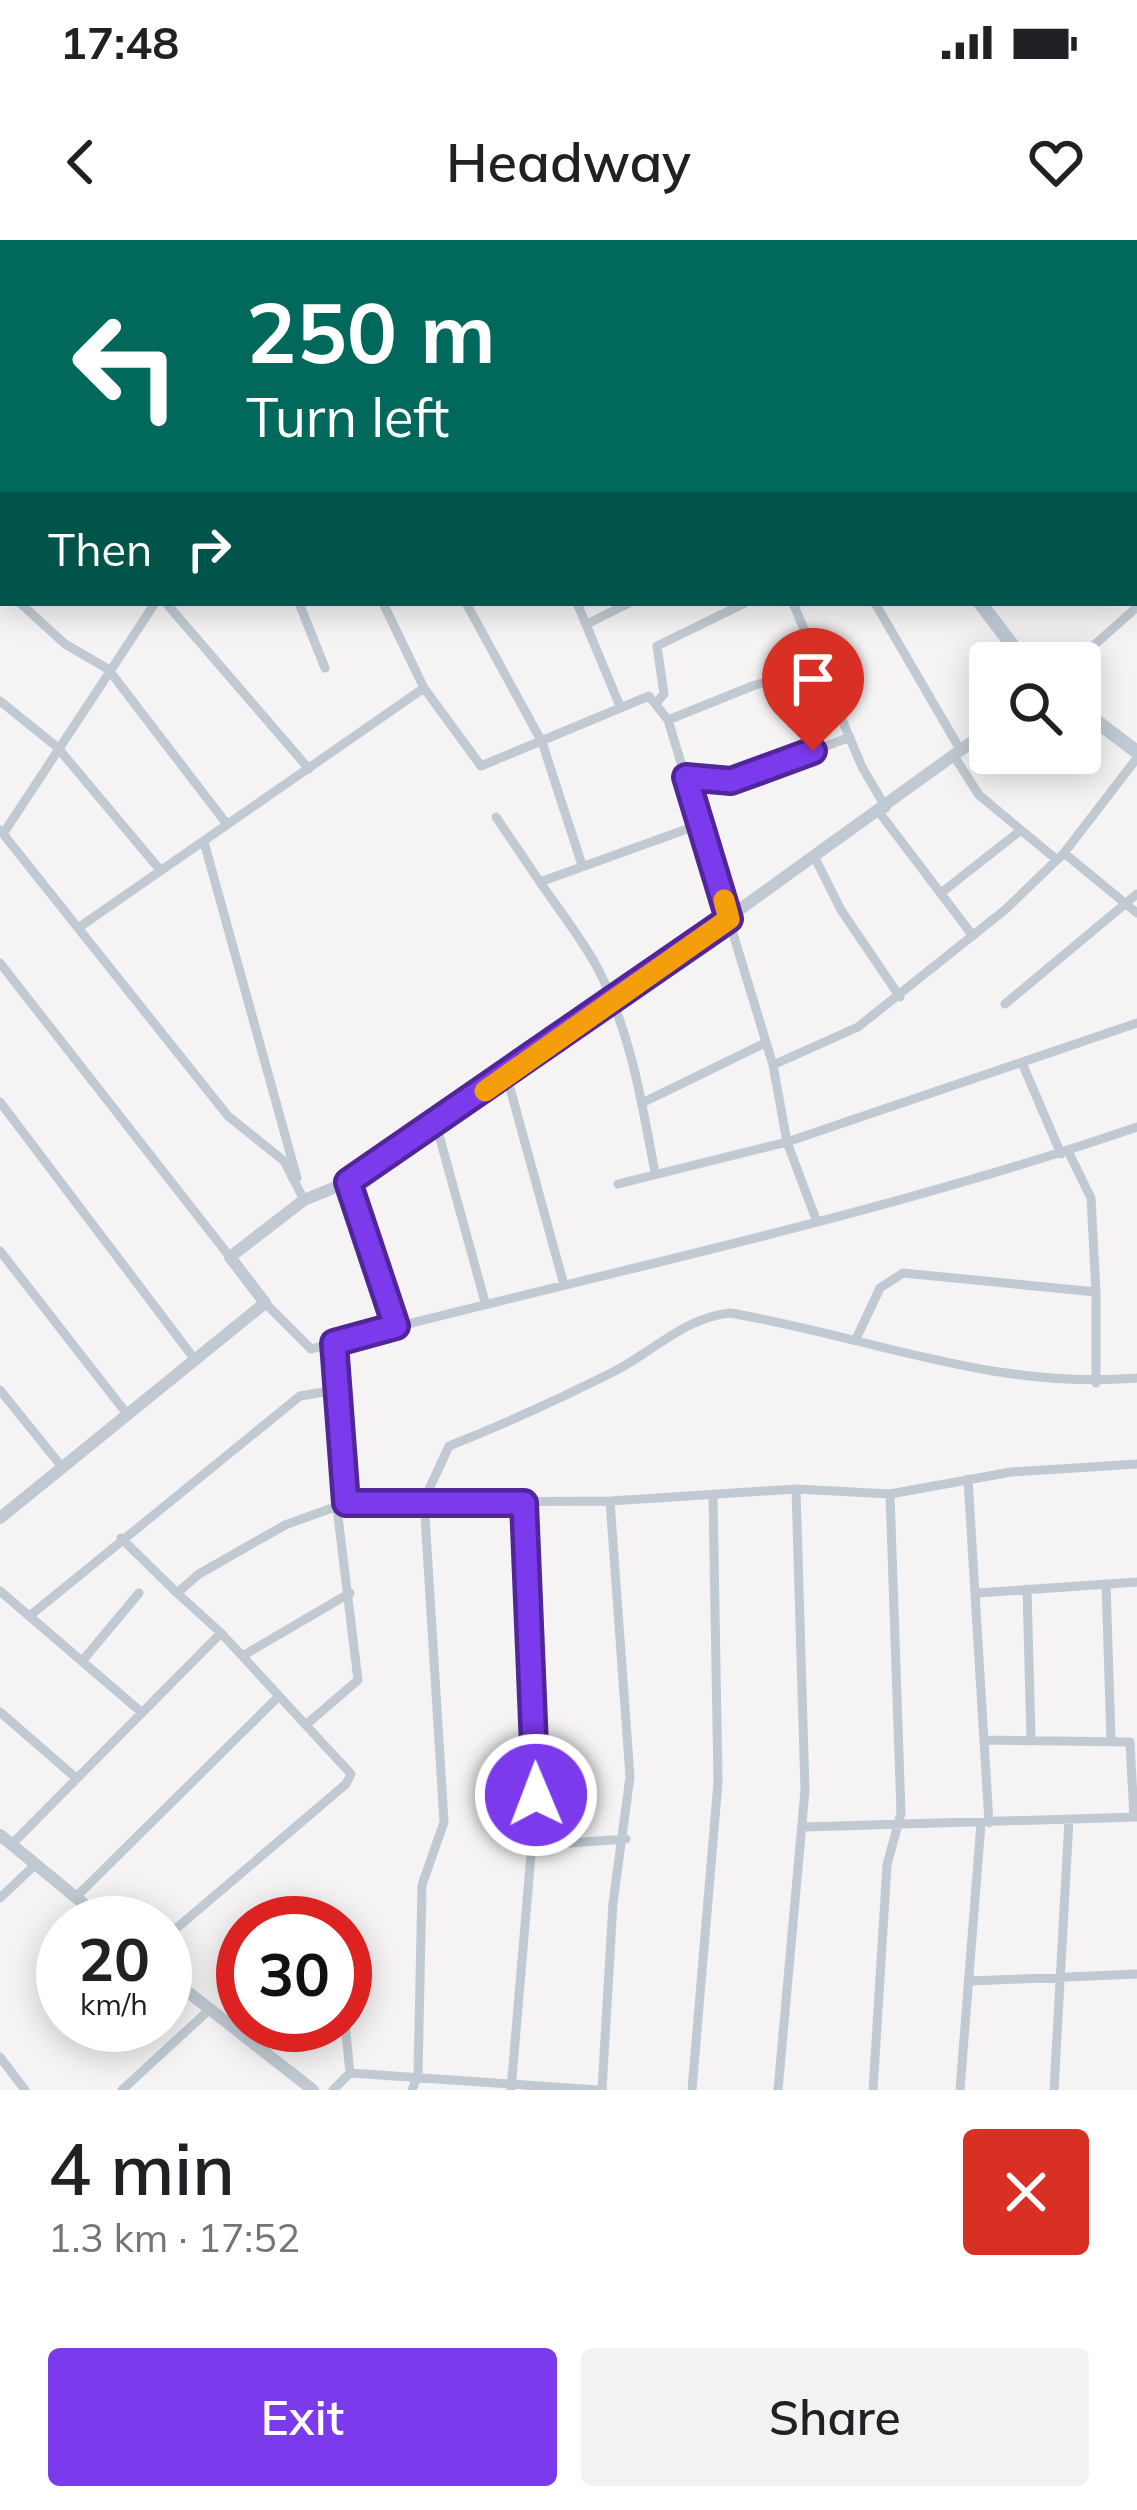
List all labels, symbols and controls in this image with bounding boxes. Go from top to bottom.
text: 17:48 [60,14,179,70]
text: Headway [446,128,691,196]
icon: back [48,129,114,195]
icon: heart [1023,129,1089,195]
text: 250 m [246,279,496,384]
icon: left [48,288,204,444]
text: Turn left [246,383,449,451]
icon: right [176,516,242,582]
text: Then [48,521,152,577]
pin [762,628,864,751]
map controls [969,642,1101,774]
button: search [969,642,1101,774]
icon: arrive [780,646,846,712]
position arrow [473,1732,599,1858]
speed limit sign: 30 [216,1896,372,2052]
text: 20 [78,1921,150,1996]
text: km/h [80,1985,148,2023]
text: 4 min [48,2123,235,2213]
button: close [963,2129,1089,2255]
text: 1.3 km · 17:52 [48,2213,300,2262]
button: Exit [48,2348,557,2486]
button: Share [581,2348,1089,2486]

